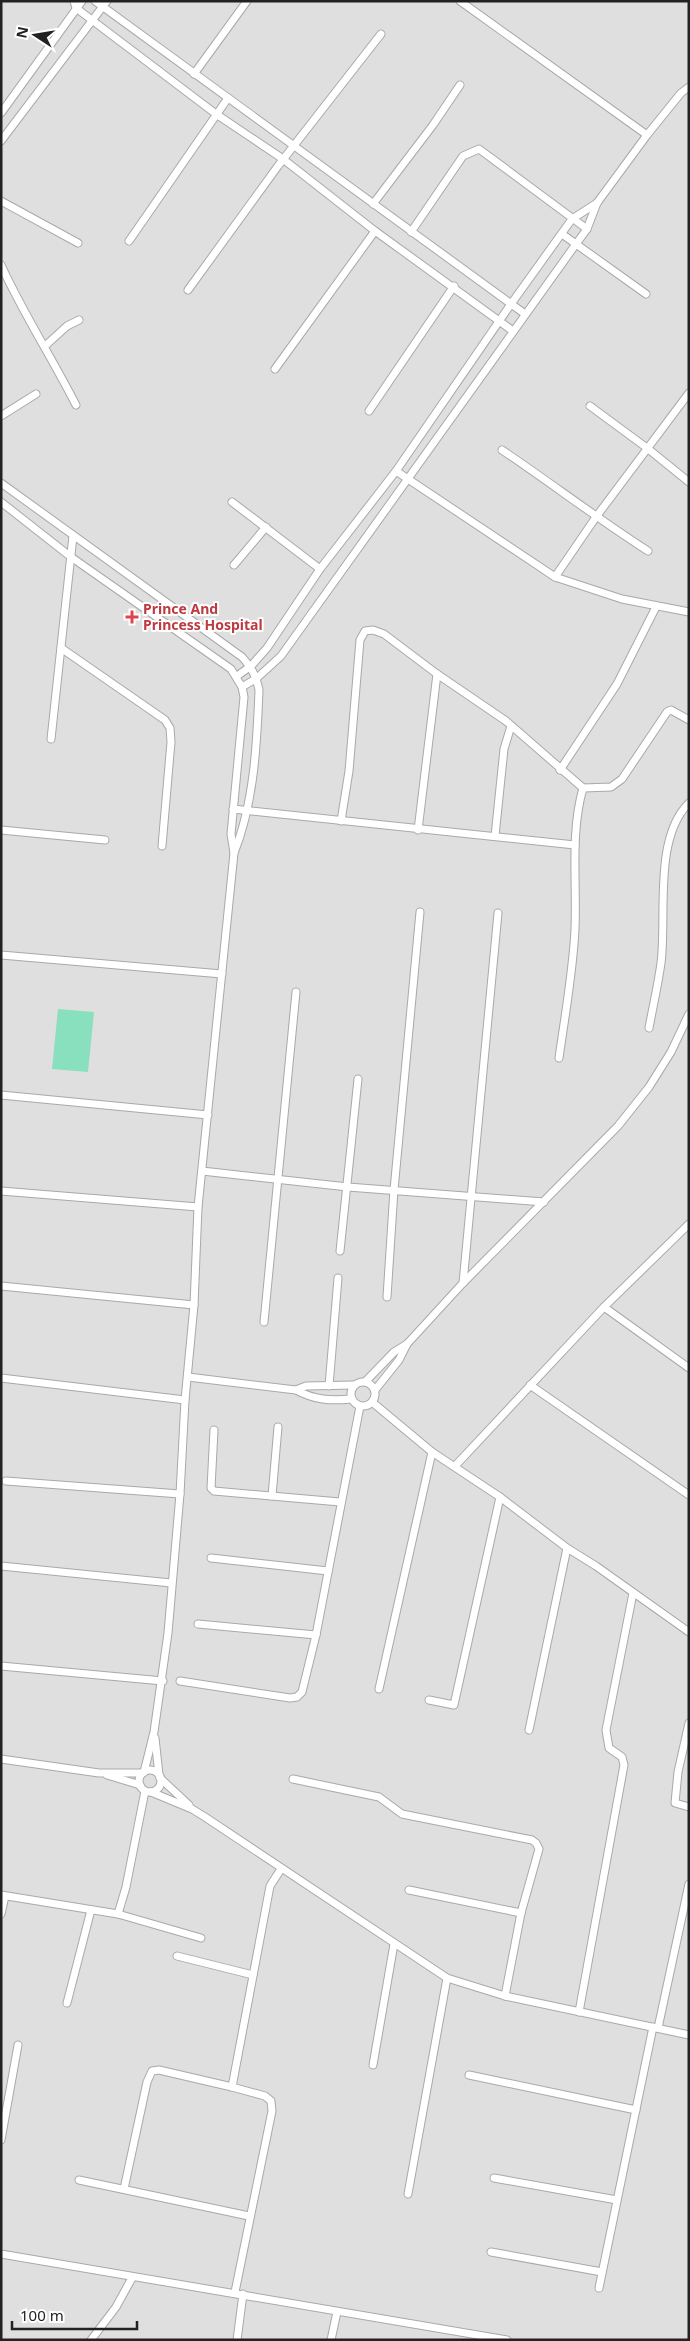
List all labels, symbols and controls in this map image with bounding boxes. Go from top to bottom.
north arrow [10,10,60,60]
text: N [11,25,32,40]
place label: Prince And Princess Hospital [143,599,263,634]
marker: Prince And Princess Hospital [125,610,139,624]
scale bar [12,2298,138,2330]
text: 100 m [20,2305,64,2325]

